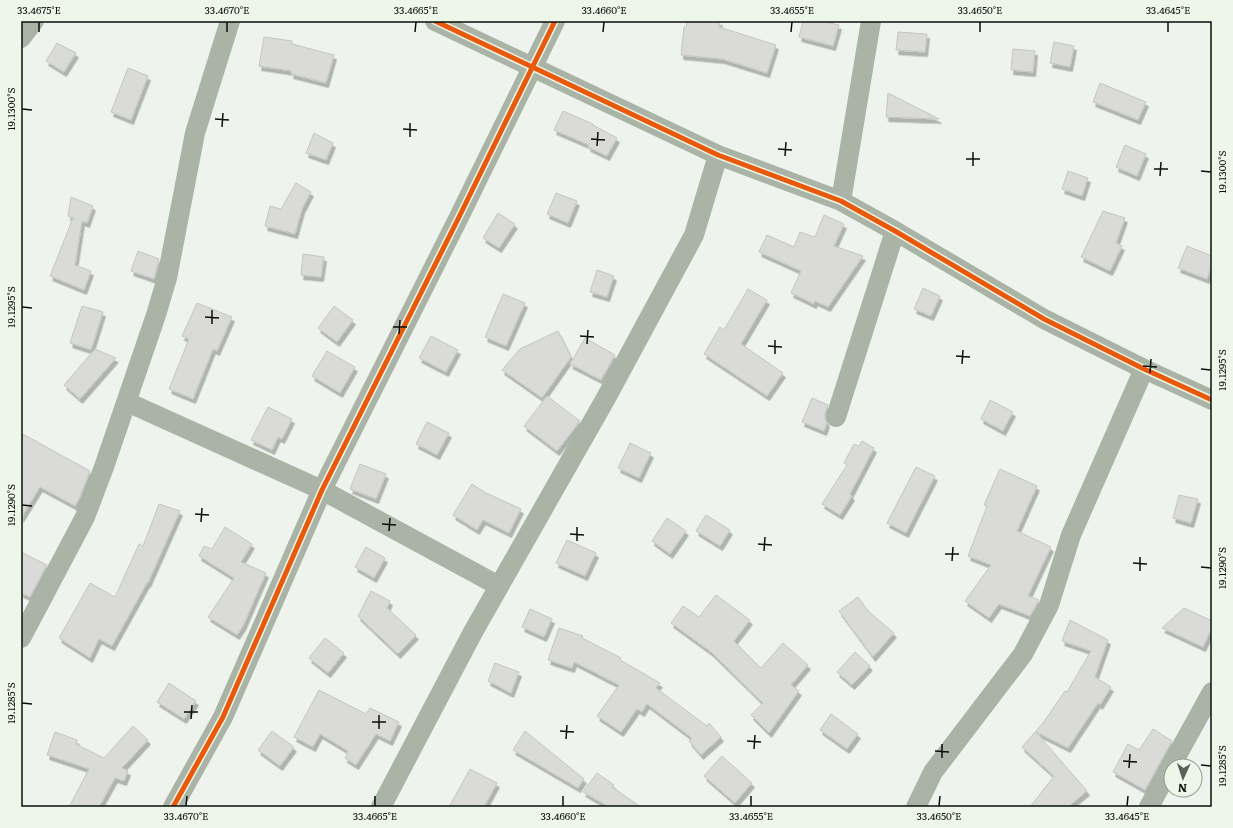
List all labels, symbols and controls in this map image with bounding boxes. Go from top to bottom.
text: 33.4675°E [17,2,61,17]
text: 33.4670°E [205,2,249,17]
text: 33.4665°E [394,2,438,17]
text: 33.4660°E [581,2,627,17]
text: 33.4655°E [770,2,814,17]
text: 33.4650°E [958,2,1002,17]
text: 33.4645°E [1146,2,1190,17]
text: 19.1300°S [3,88,18,130]
text: 19.1300°S [1214,151,1229,193]
text: 19.1295°S [3,286,18,328]
text: 19.1295°S [1214,349,1229,391]
text: 19.1290°S [3,484,18,526]
text: 19.1290°S [1214,547,1229,589]
text: 19.1285°S [3,682,18,724]
text: 19.1285°S [1214,745,1229,787]
north arrow [1163,758,1203,798]
text: N [1177,781,1187,797]
text: 33.4670°E [164,808,208,823]
text: 33.4665°E [353,808,397,823]
text: 33.4660°E [540,808,586,823]
text: 33.4655°E [729,808,773,823]
text: 33.4650°E [917,808,961,823]
text: 33.4645°E [1105,808,1149,823]

